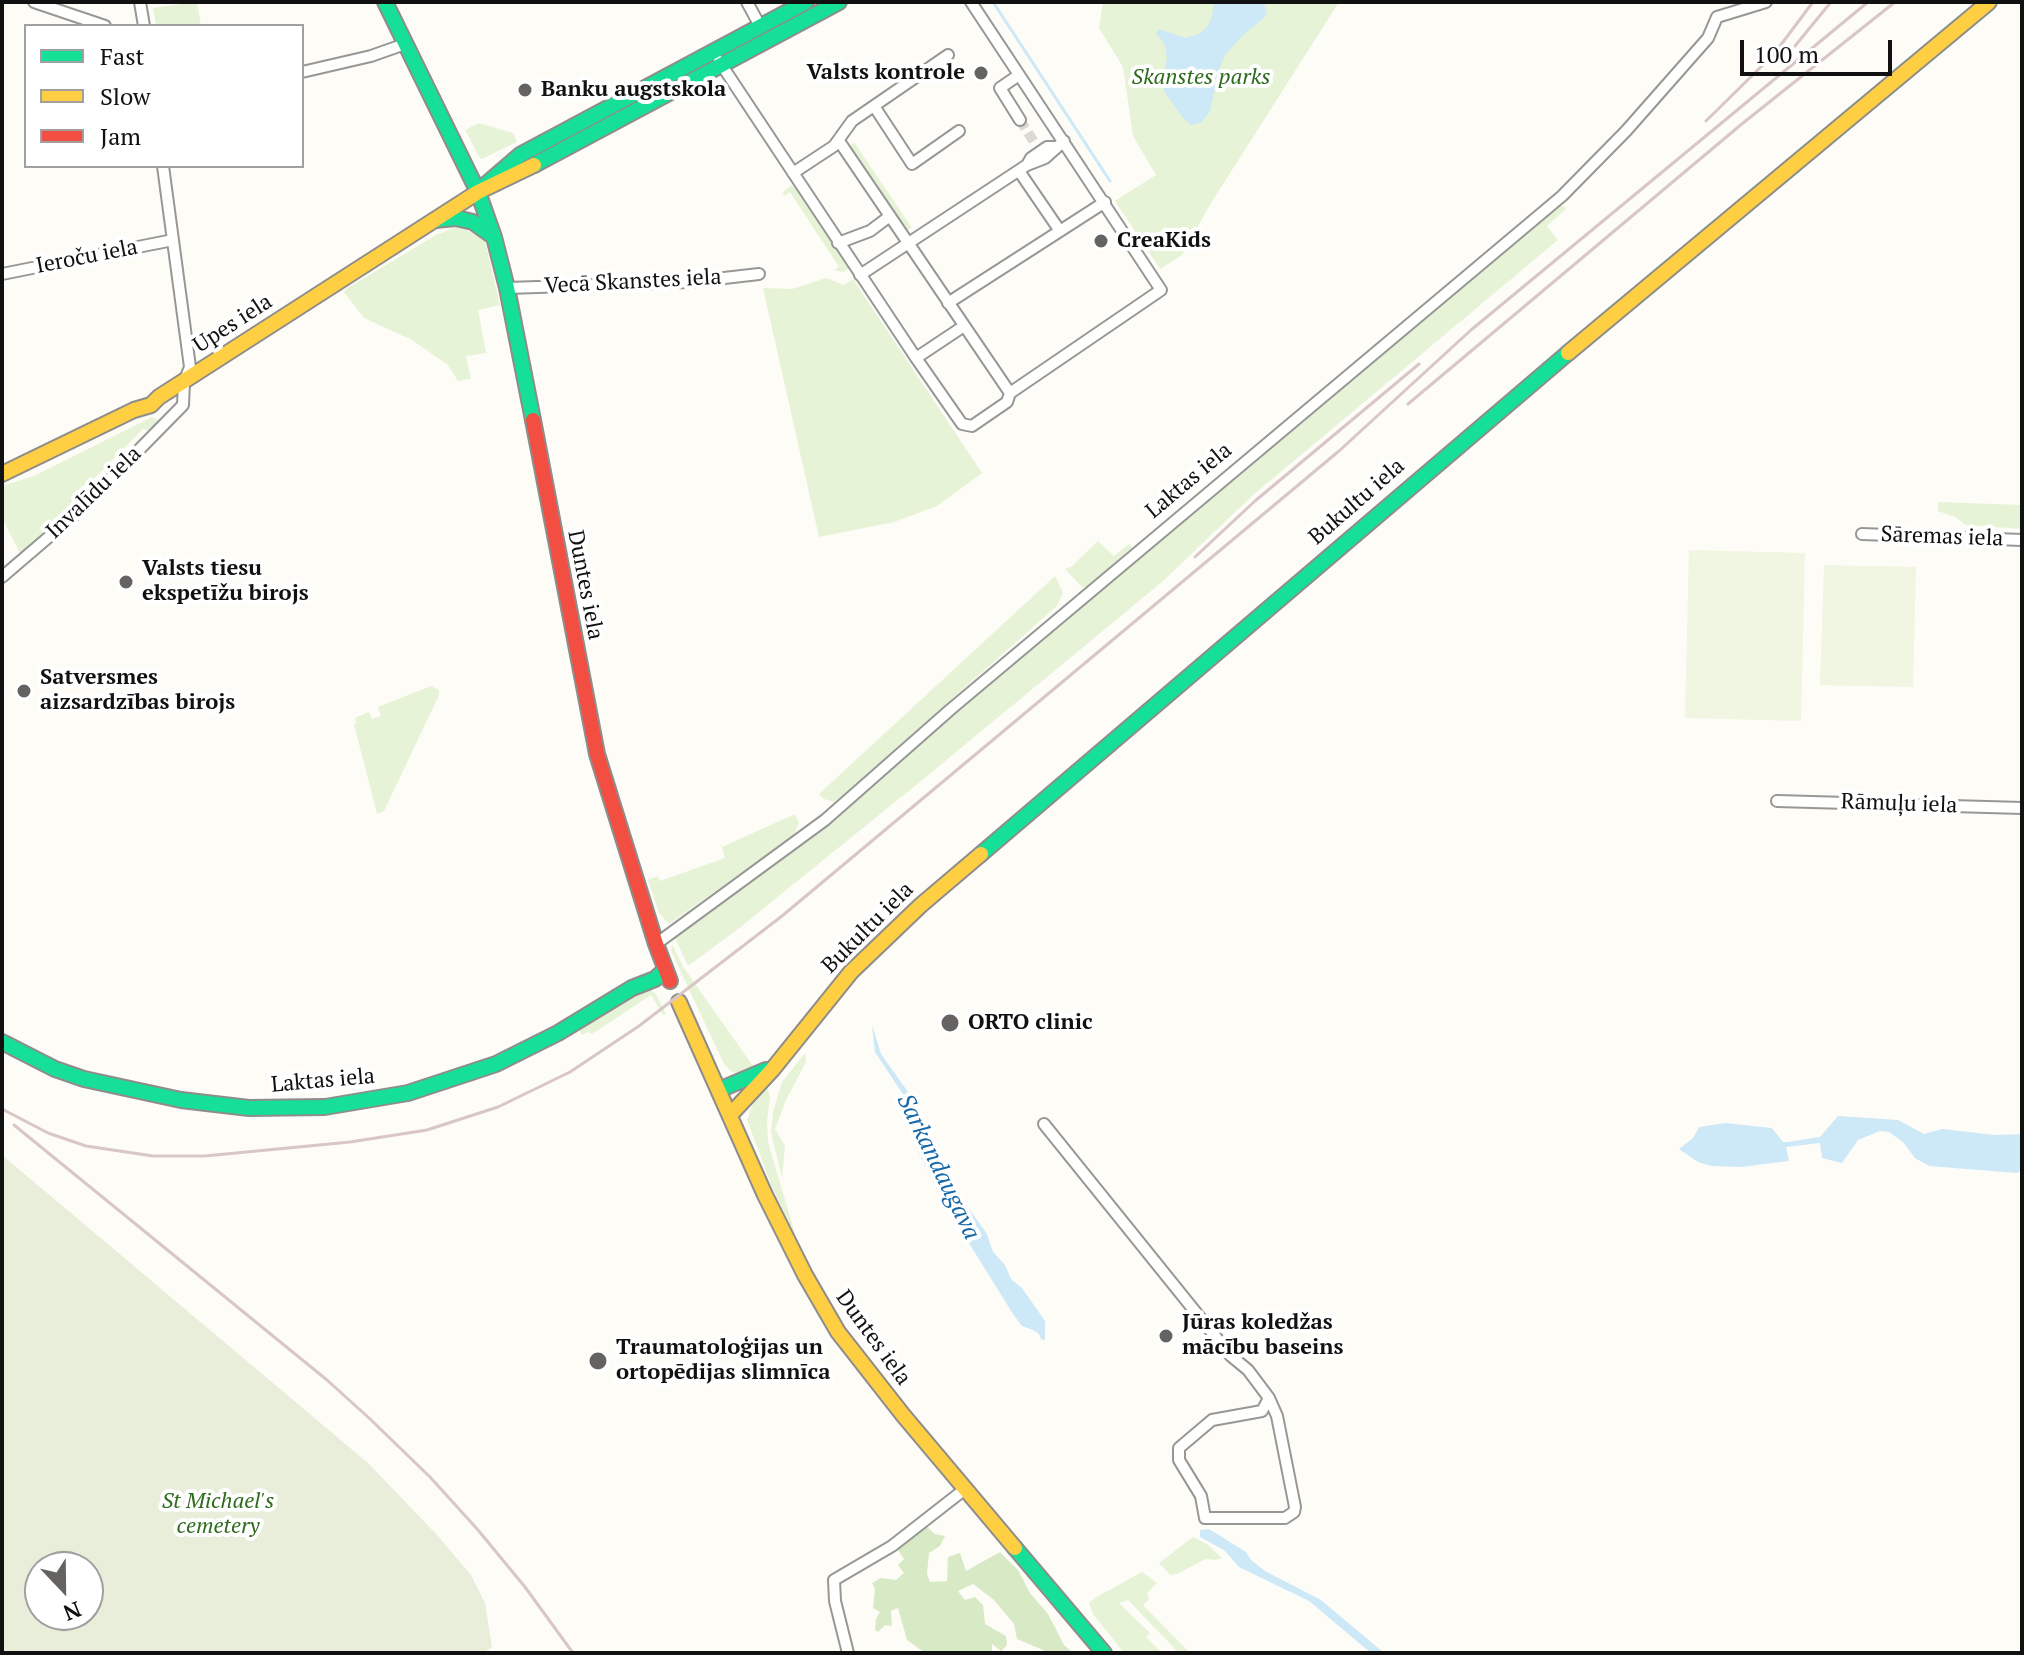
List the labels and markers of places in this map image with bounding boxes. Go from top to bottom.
place label: Valsts kontrole [806,60,965,86]
marker: Valsts kontrole [972,64,990,82]
place label: Banku augstskola [541,77,726,103]
marker: Banku augstskola [516,81,534,99]
place label: CreaKids [1117,228,1211,254]
marker: CreaKids [1092,232,1110,250]
place label: Valsts tiesu ekspetīžu birojs [142,556,309,608]
marker: Valsts tiesu ekspetīžu birojs [117,573,135,591]
place label: Satversmes aizsardzības birojs [40,665,235,716]
marker: Satversmes aizsardzības birojs [15,682,33,700]
place label: ORTO clinic [968,1010,1093,1036]
marker: ORTO clinic [939,1012,961,1034]
place label: Jūras koledžas mācību baseins [1182,1310,1343,1362]
marker: Jūras koledžas mācību baseins [1157,1327,1175,1345]
place label: Traumatoloģijas un ortopēdijas slimnīca [616,1335,831,1386]
marker: Traumatoloģijas un ortopēdijas slimnīca [587,1350,609,1372]

